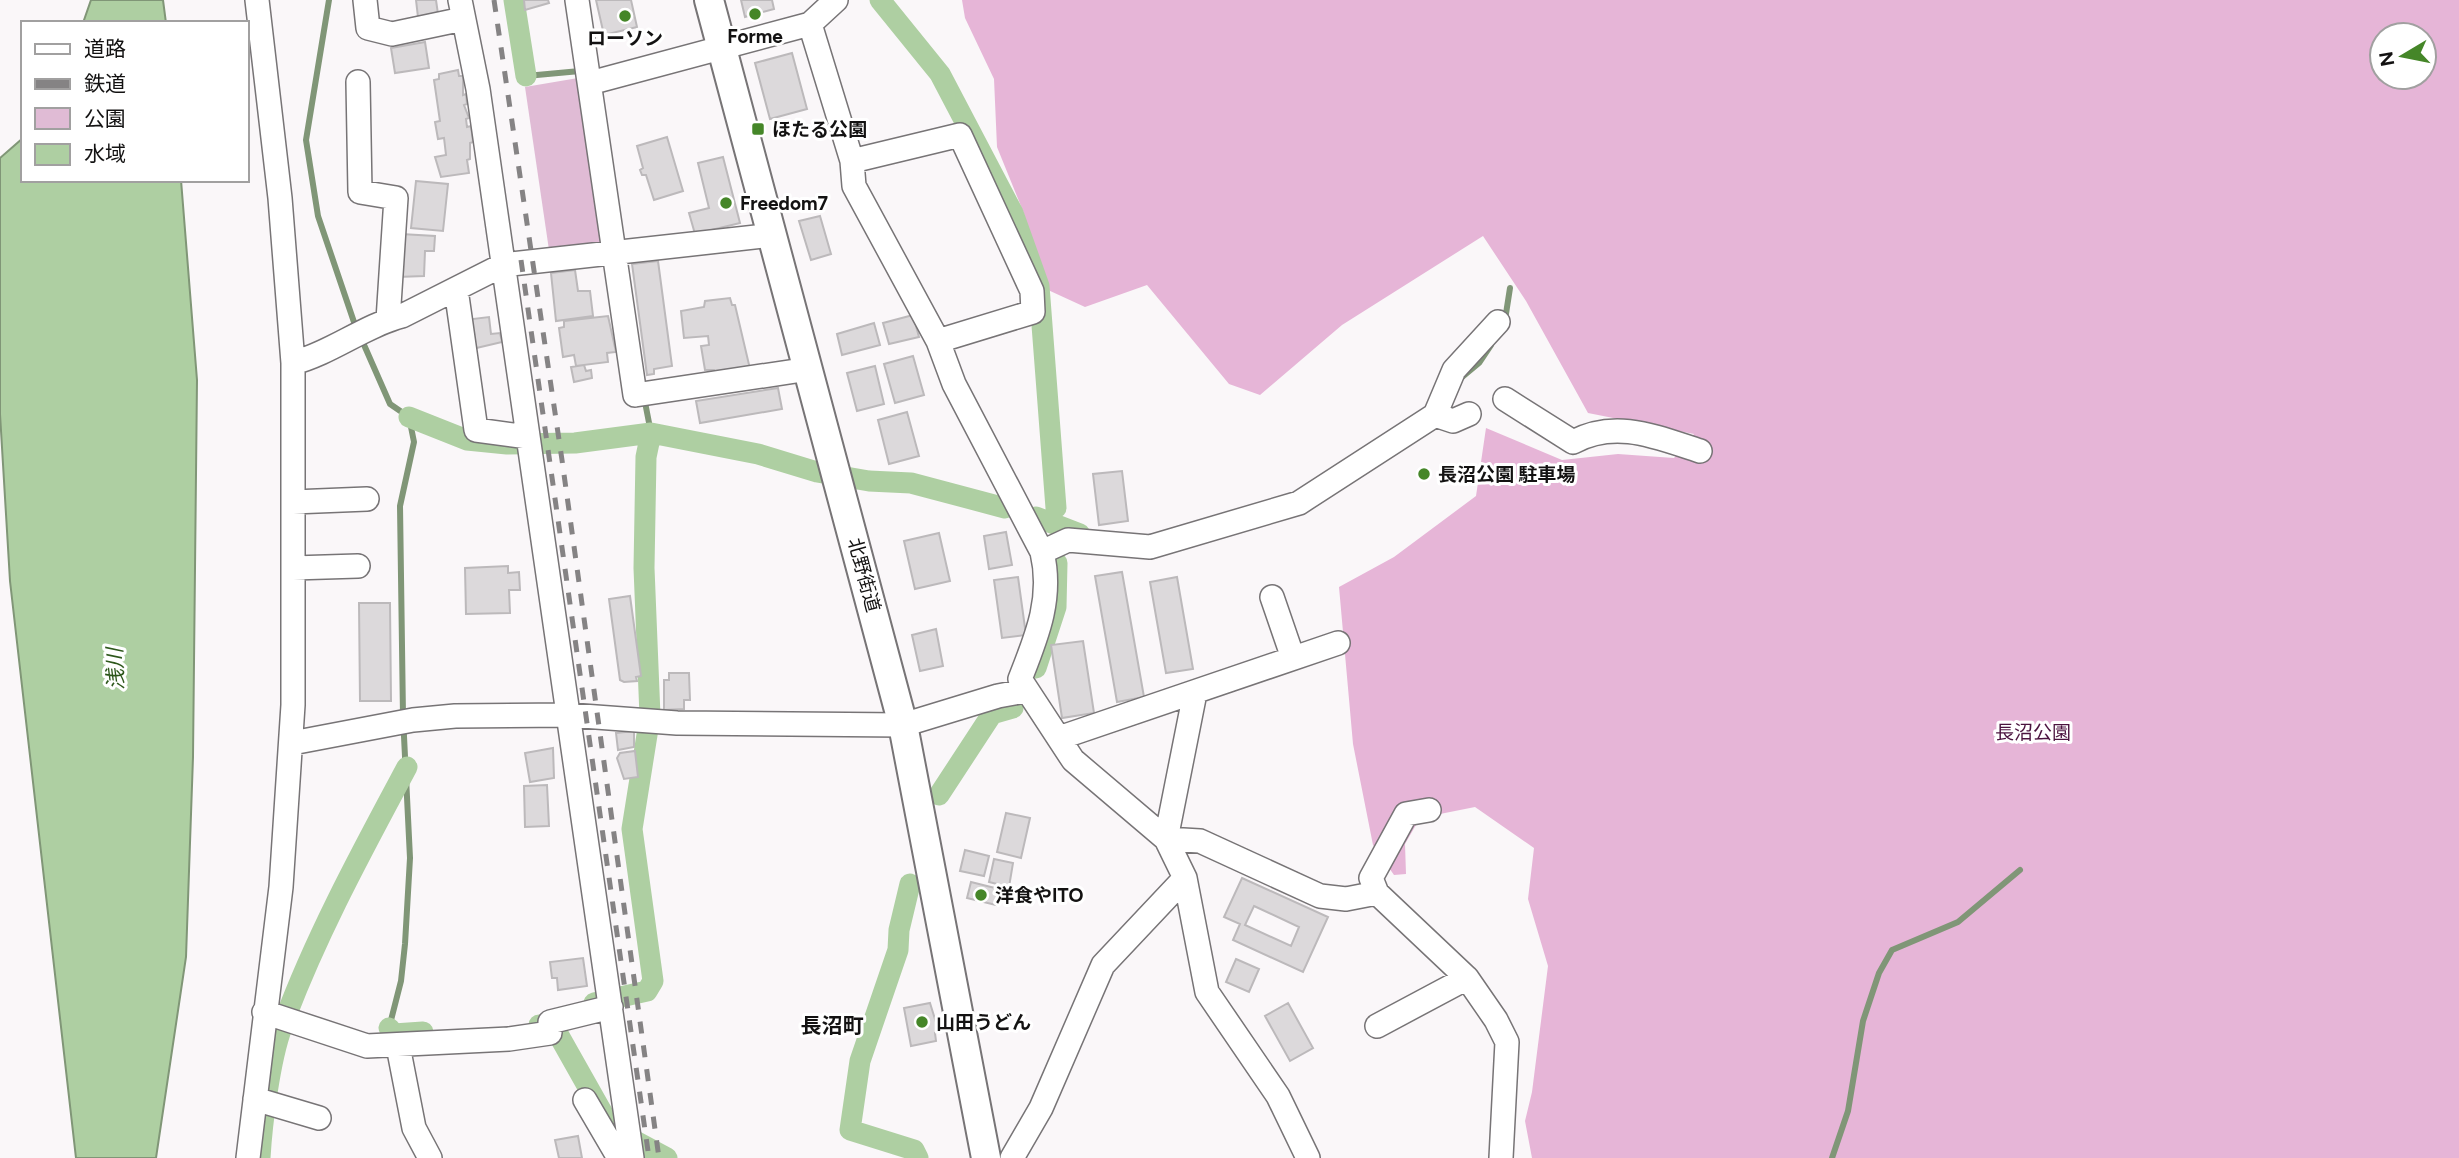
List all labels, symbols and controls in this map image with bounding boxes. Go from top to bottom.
marker: Forme [747,6,763,22]
marker: ローソン [617,8,633,24]
legend [21,21,248,182]
north arrow [2368,21,2438,91]
place label: Forme [727,25,783,48]
place label: ローソン [587,27,663,50]
text: 道路 [84,36,126,61]
text: N [2374,50,2399,68]
text: 鉄道 [84,71,126,96]
text: 公園 [84,106,126,131]
place label: ほたる公園 [772,118,867,141]
marker: ほたる公園 [750,121,766,137]
text: 水域 [84,141,126,166]
place label: Freedom7 [740,192,828,215]
marker: Freedom7 [718,195,734,211]
place label: 長沼公園 駐車場 [1438,463,1576,486]
marker: 長沼公園 駐車場 [1416,466,1432,482]
street label: 北野街道 [843,535,885,615]
water label: 浅川 [102,646,128,690]
park label: 長沼公園 [1995,721,2071,744]
place label: 洋食やITO [995,884,1084,907]
marker: 洋食やITO [973,887,989,903]
place label: 山田うどん [936,1011,1031,1034]
district label: 長沼町 [801,1013,864,1038]
marker: 山田うどん [914,1014,930,1030]

